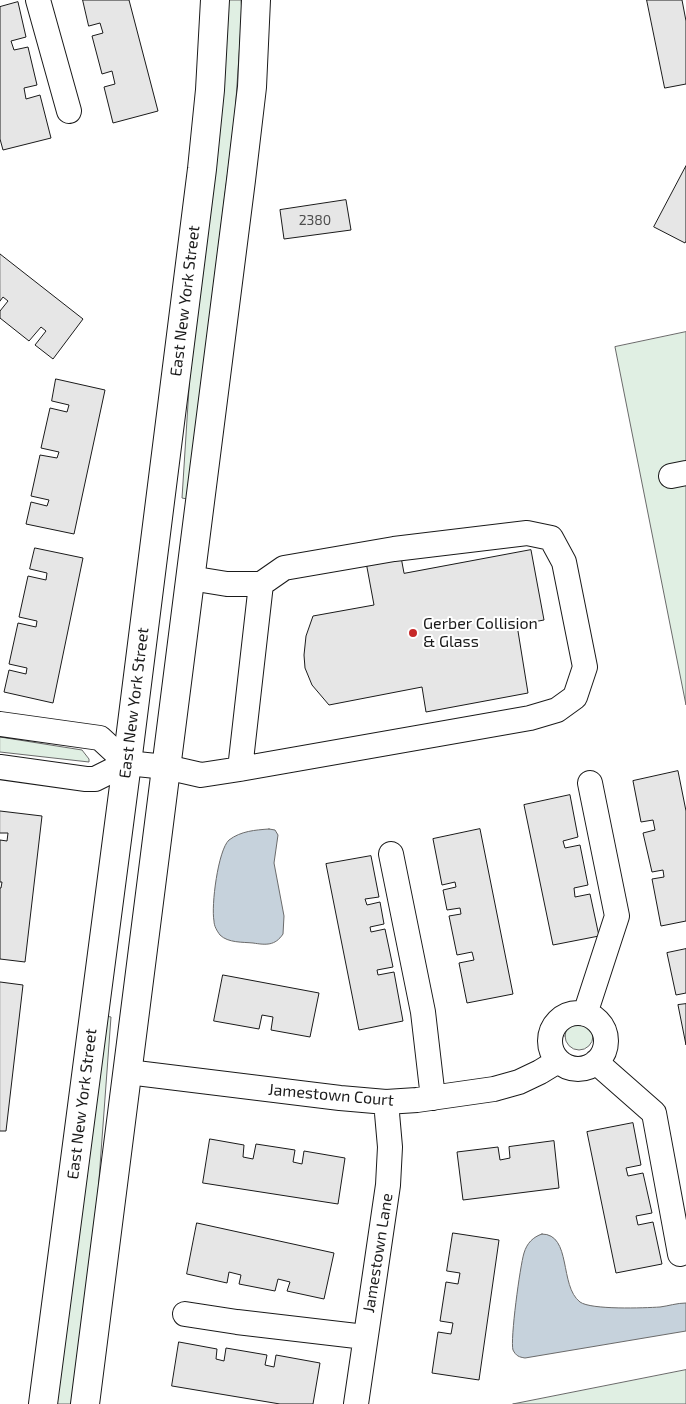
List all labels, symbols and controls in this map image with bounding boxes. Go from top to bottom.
house number: 2380 [299,212,331,228]
street label: East New York Street [166,224,204,378]
place label: Gerber Collision & Glass [423,614,538,652]
street label: East New York Street [115,626,153,780]
marker: Gerber Collision & Glass [407,627,419,639]
street label: East New York Street [63,1027,101,1181]
street label: Jamestown Court [267,1080,395,1110]
street label: Jamestown Lane [359,1192,397,1314]

